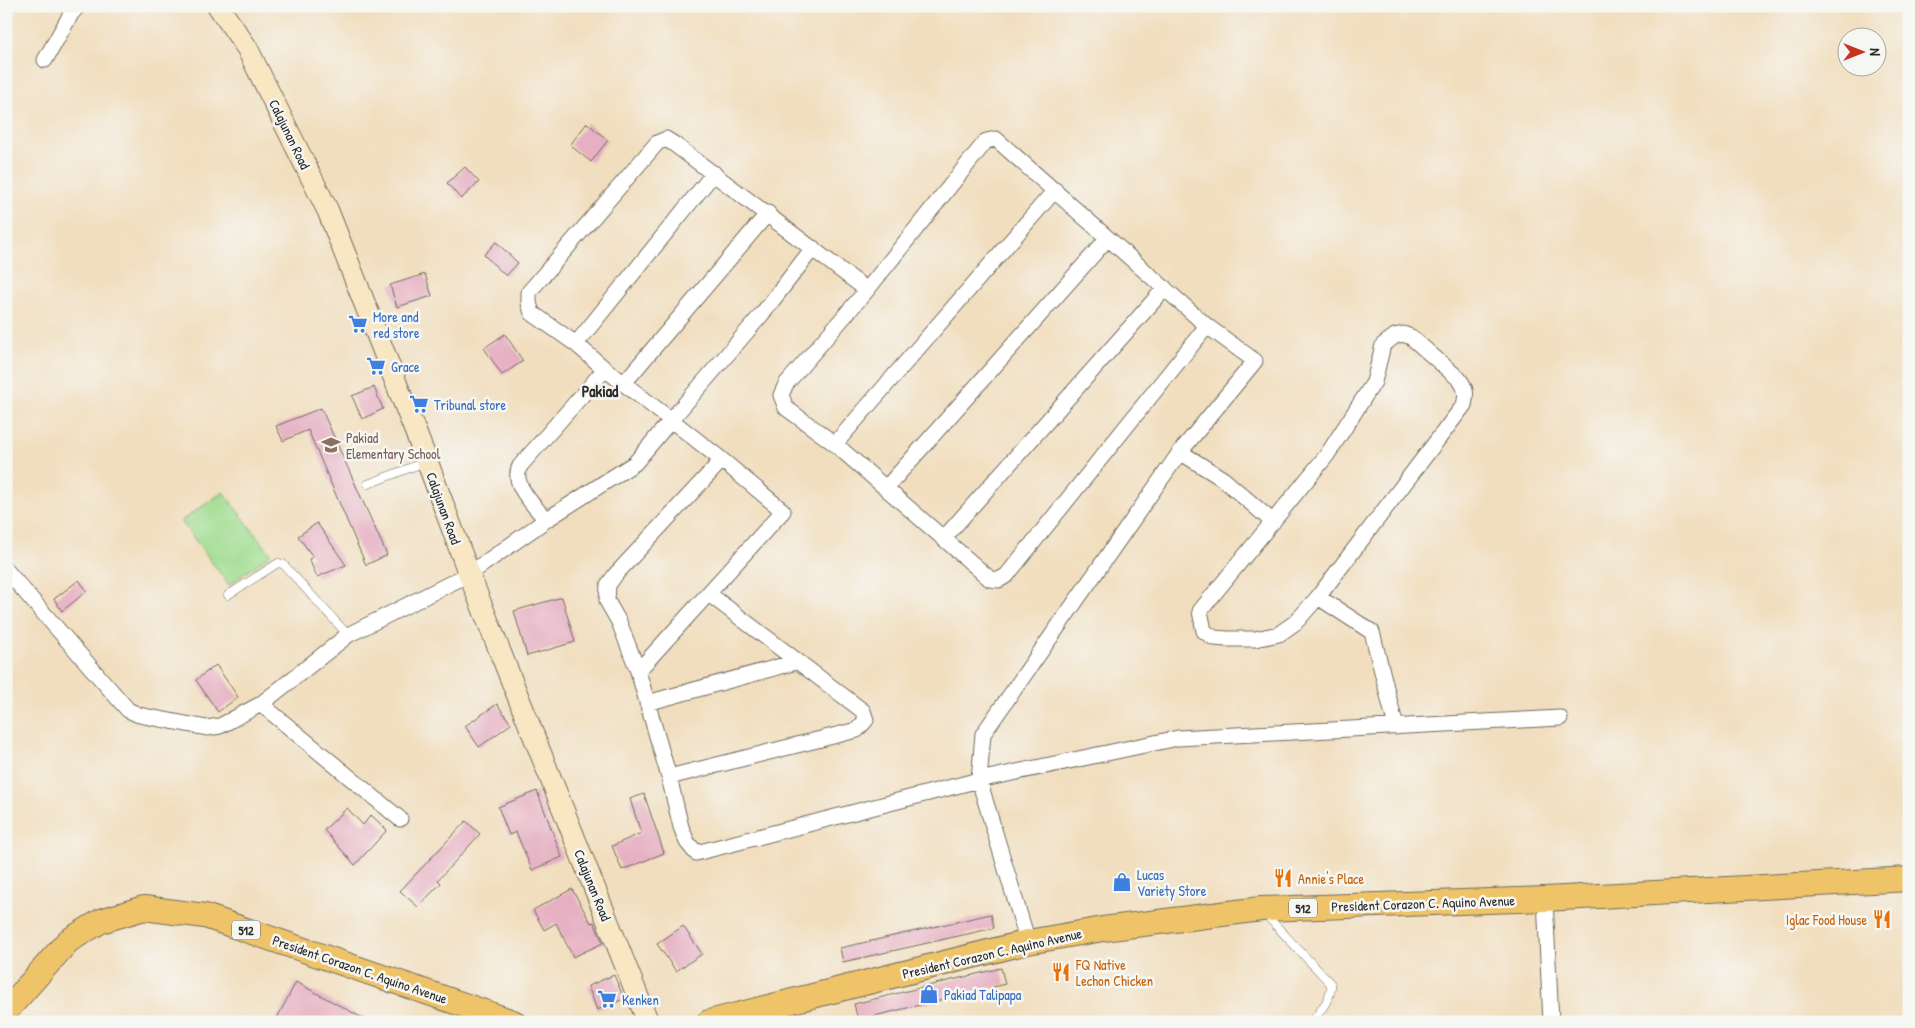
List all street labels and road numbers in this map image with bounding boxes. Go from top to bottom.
street label: Calajunan Road [264,96,315,173]
street label: Calajunan Road [421,469,466,548]
street label: Calajunan Road [569,846,616,924]
street label: President Corazon C. Aquino Avenue [1331,890,1516,917]
road number: 512 [1289,898,1317,918]
road number: 512 [232,920,260,940]
street label: President Corazon C. Aquino Avenue [900,923,1084,984]
street label: President Corazon C. Aquino Avenue [270,930,450,1009]

